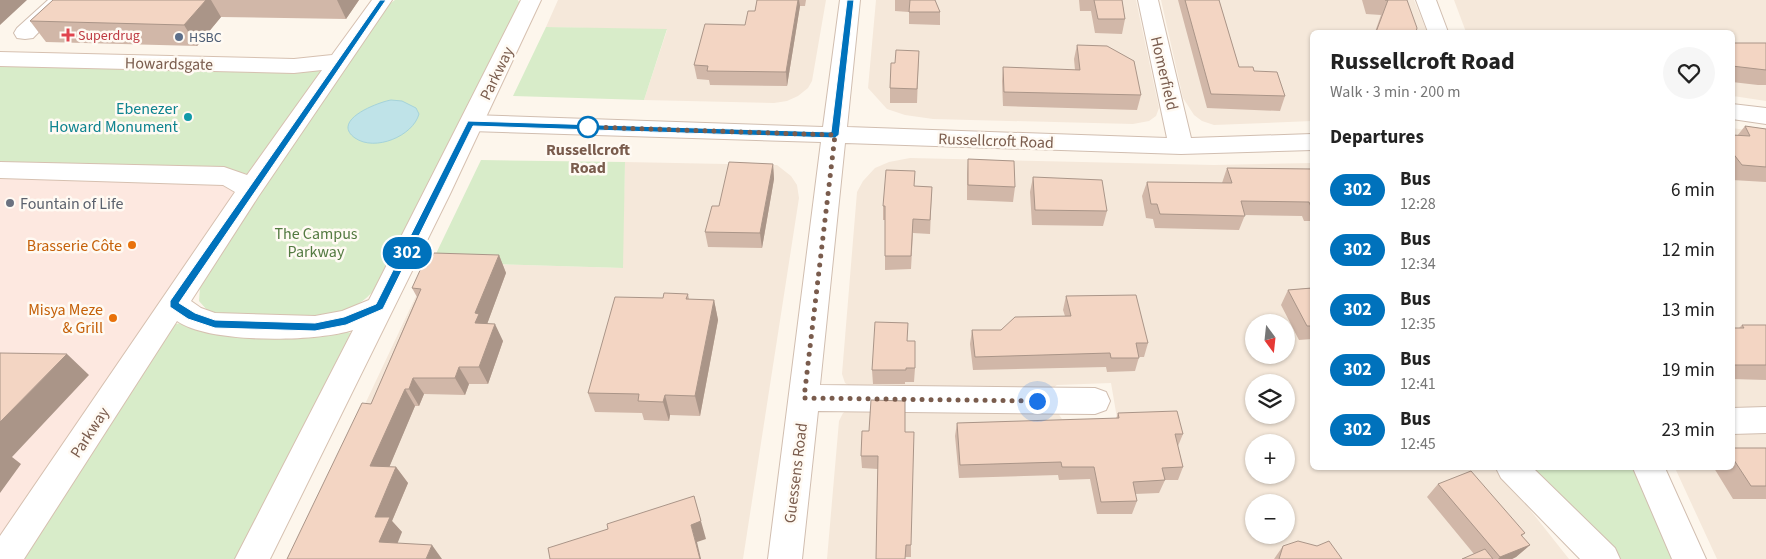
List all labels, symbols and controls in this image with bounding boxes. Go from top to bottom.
place label: Superdrug [78,26,140,46]
place label: HSBC [189,28,222,48]
marker: Superdrug [62,29,74,41]
marker: HSBC [173,31,185,43]
street label: Homerfield [1145,34,1183,112]
street label: Parkway [475,43,519,104]
text: Russellcroft Road [1330,44,1515,79]
button: heart [1663,47,1715,99]
street label: Howardsgate [125,52,213,76]
text: Walk · 3 min · 200 m [1330,81,1461,103]
place label: Ebenezer Howard Monument [49,98,179,138]
marker: Ebenezer Howard Monument [182,111,194,123]
marker: Russellcroft Road [577,116,599,138]
text: Departures [1330,124,1424,151]
street label: Russellcroft Road [938,128,1054,154]
place label: Russellcroft Road [546,139,630,179]
text: Bus [1400,166,1431,193]
text: 302 [1343,177,1372,202]
text: 6 min [1671,177,1715,204]
place label: Fountain of Life [20,193,124,215]
text: 12:28 [1400,193,1436,215]
marker: Fountain of Life [4,197,16,209]
park label: The Campus Parkway [274,223,358,263]
text: Bus [1400,226,1431,253]
place label: Brasserie Côte [27,235,122,257]
line badge: 302 [378,237,436,269]
text: 302 [1343,237,1372,262]
text: 12 min [1661,237,1715,264]
marker: Brasserie Côte [126,239,138,251]
text: 302 [393,240,421,265]
text: 12:34 [1400,253,1436,275]
text: Bus [1400,286,1431,313]
text: 302 [1343,297,1372,322]
text: 13 min [1661,297,1715,324]
place label: Misya Meze & Grill [28,299,103,339]
marker: Misya Meze & Grill [107,312,119,324]
text: 12:35 [1400,313,1436,335]
north arrow [1245,314,1295,364]
map controls [1245,314,1295,544]
text: Bus [1400,346,1431,373]
text: 302 [1343,357,1372,382]
text: 19 min [1661,357,1715,384]
text: 12:41 [1400,373,1436,395]
button: layers [1245,374,1295,424]
your location [1025,389,1050,414]
street label: Parkway [65,402,115,462]
text: Bus [1400,406,1431,433]
text: 302 [1343,417,1372,442]
text: 23 min [1661,417,1715,444]
street label: Guessens Road [779,422,813,525]
text: 12:45 [1400,433,1436,455]
button: + [1245,434,1295,484]
button: − [1245,494,1295,544]

